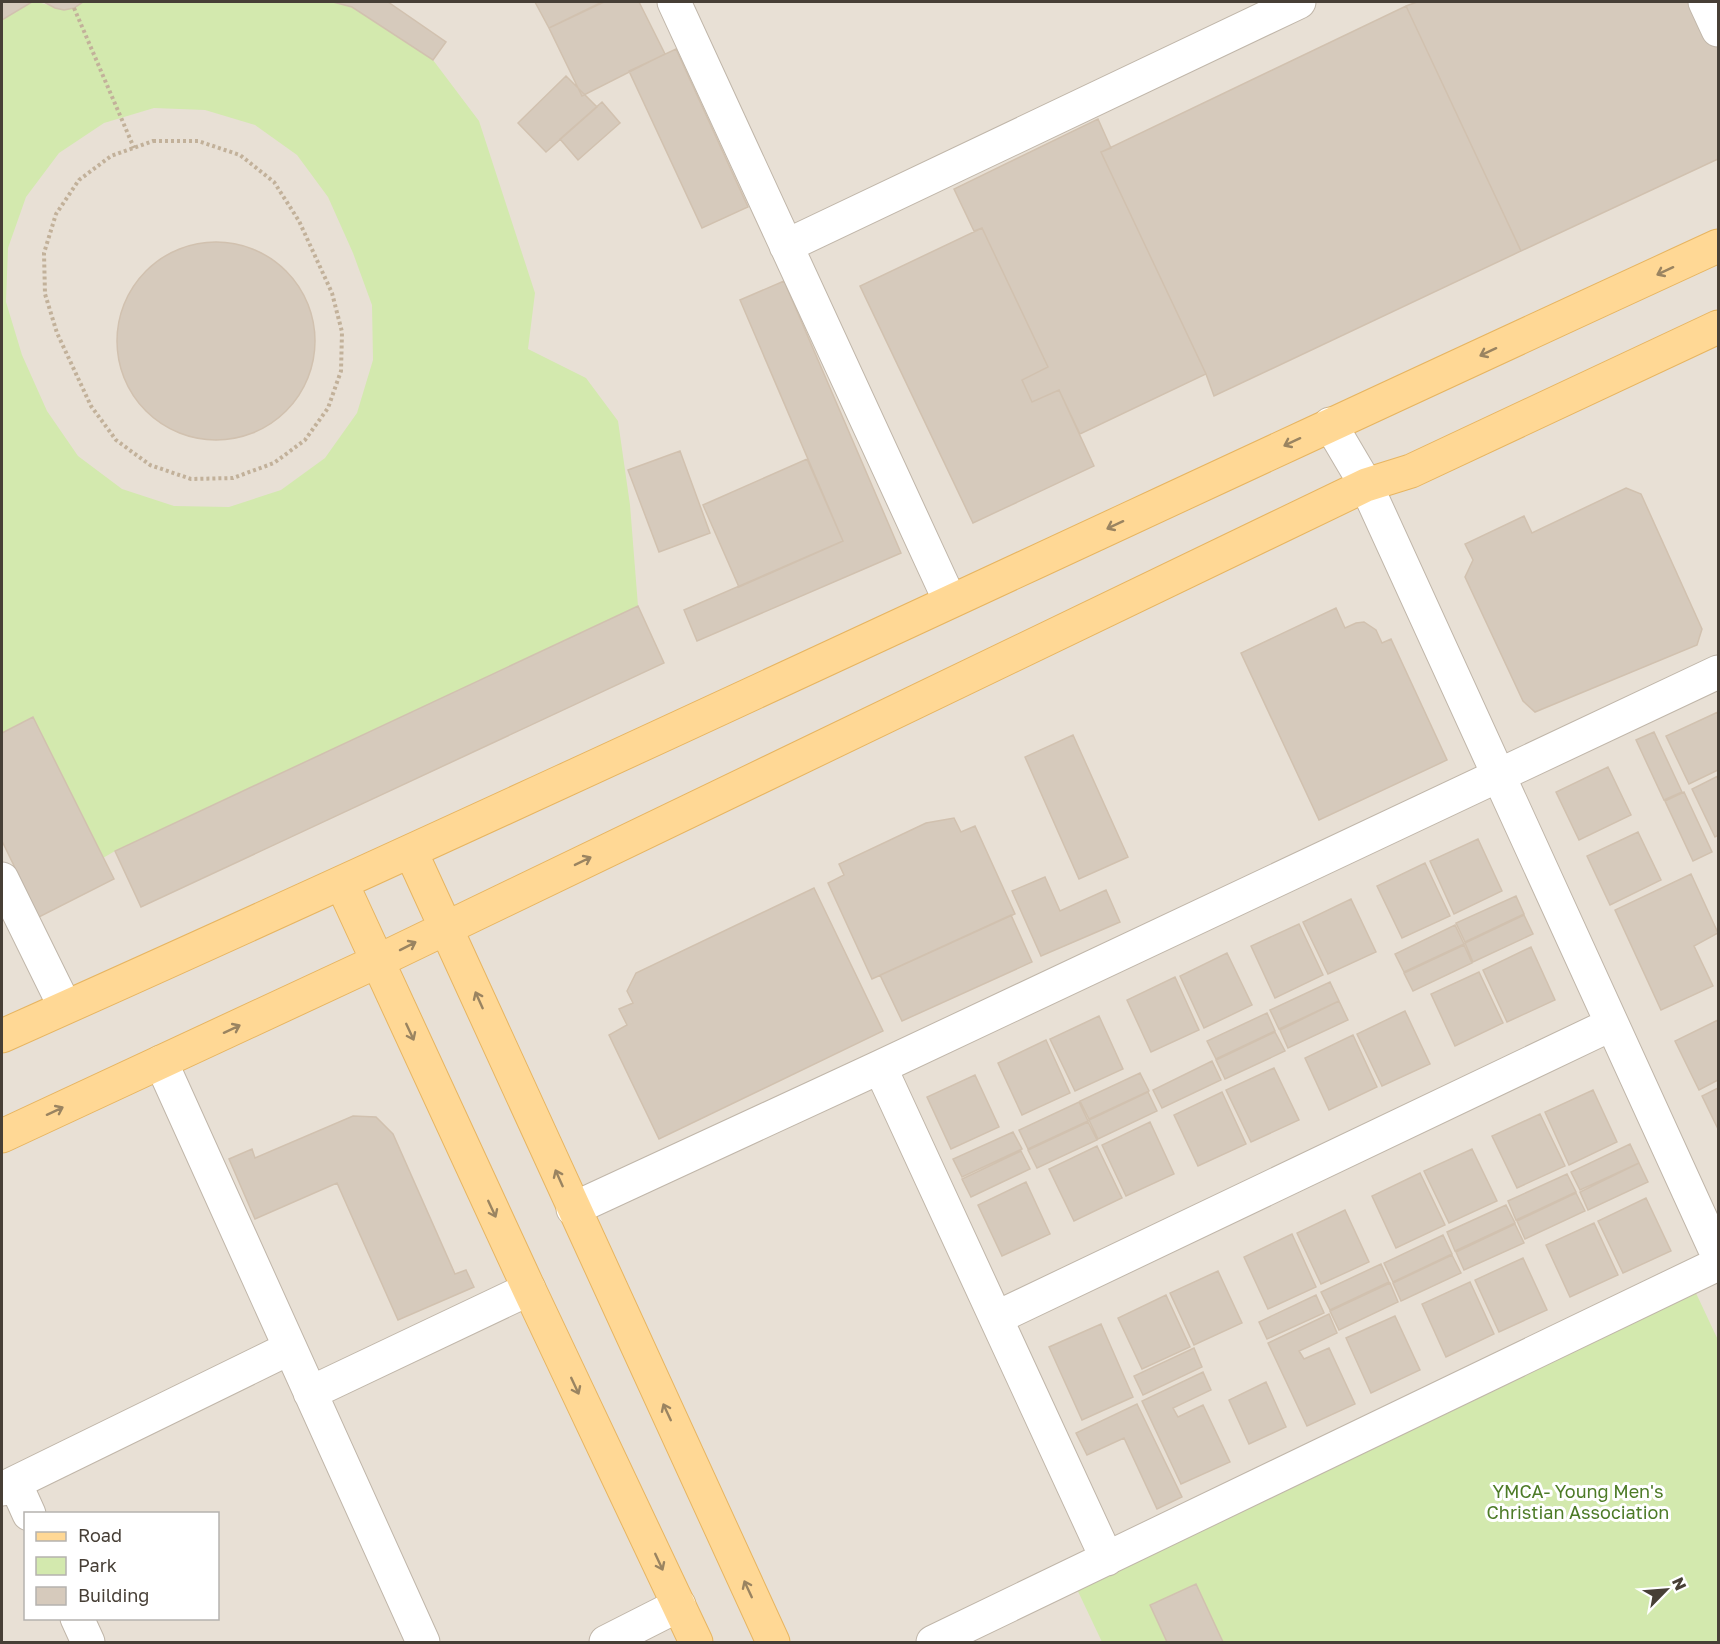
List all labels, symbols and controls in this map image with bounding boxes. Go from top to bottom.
one-way arrow [1657,265,1675,277]
one-way arrow [1479,347,1498,358]
one-way arrow [1283,437,1301,449]
one-way arrow [1106,520,1124,531]
one-way arrow [574,854,592,866]
one-way arrow [399,940,416,952]
one-way arrow [473,991,484,1009]
one-way arrow [222,1023,240,1035]
one-way arrow [405,1023,417,1041]
one-way arrow [45,1105,63,1116]
one-way arrow [553,1169,564,1187]
one-way arrow [487,1200,499,1218]
one-way arrow [569,1376,581,1394]
one-way arrow [660,1404,672,1422]
park label: YMCA- Young Men's Christian Association [1487,1480,1669,1523]
legend [24,1512,219,1620]
text: Road [78,1524,122,1546]
one-way arrow [653,1552,665,1570]
text: Park [78,1554,117,1576]
north arrow [1636,1560,1696,1620]
text: N [1668,1574,1691,1593]
one-way arrow [742,1581,754,1599]
text: Building [78,1584,149,1606]

